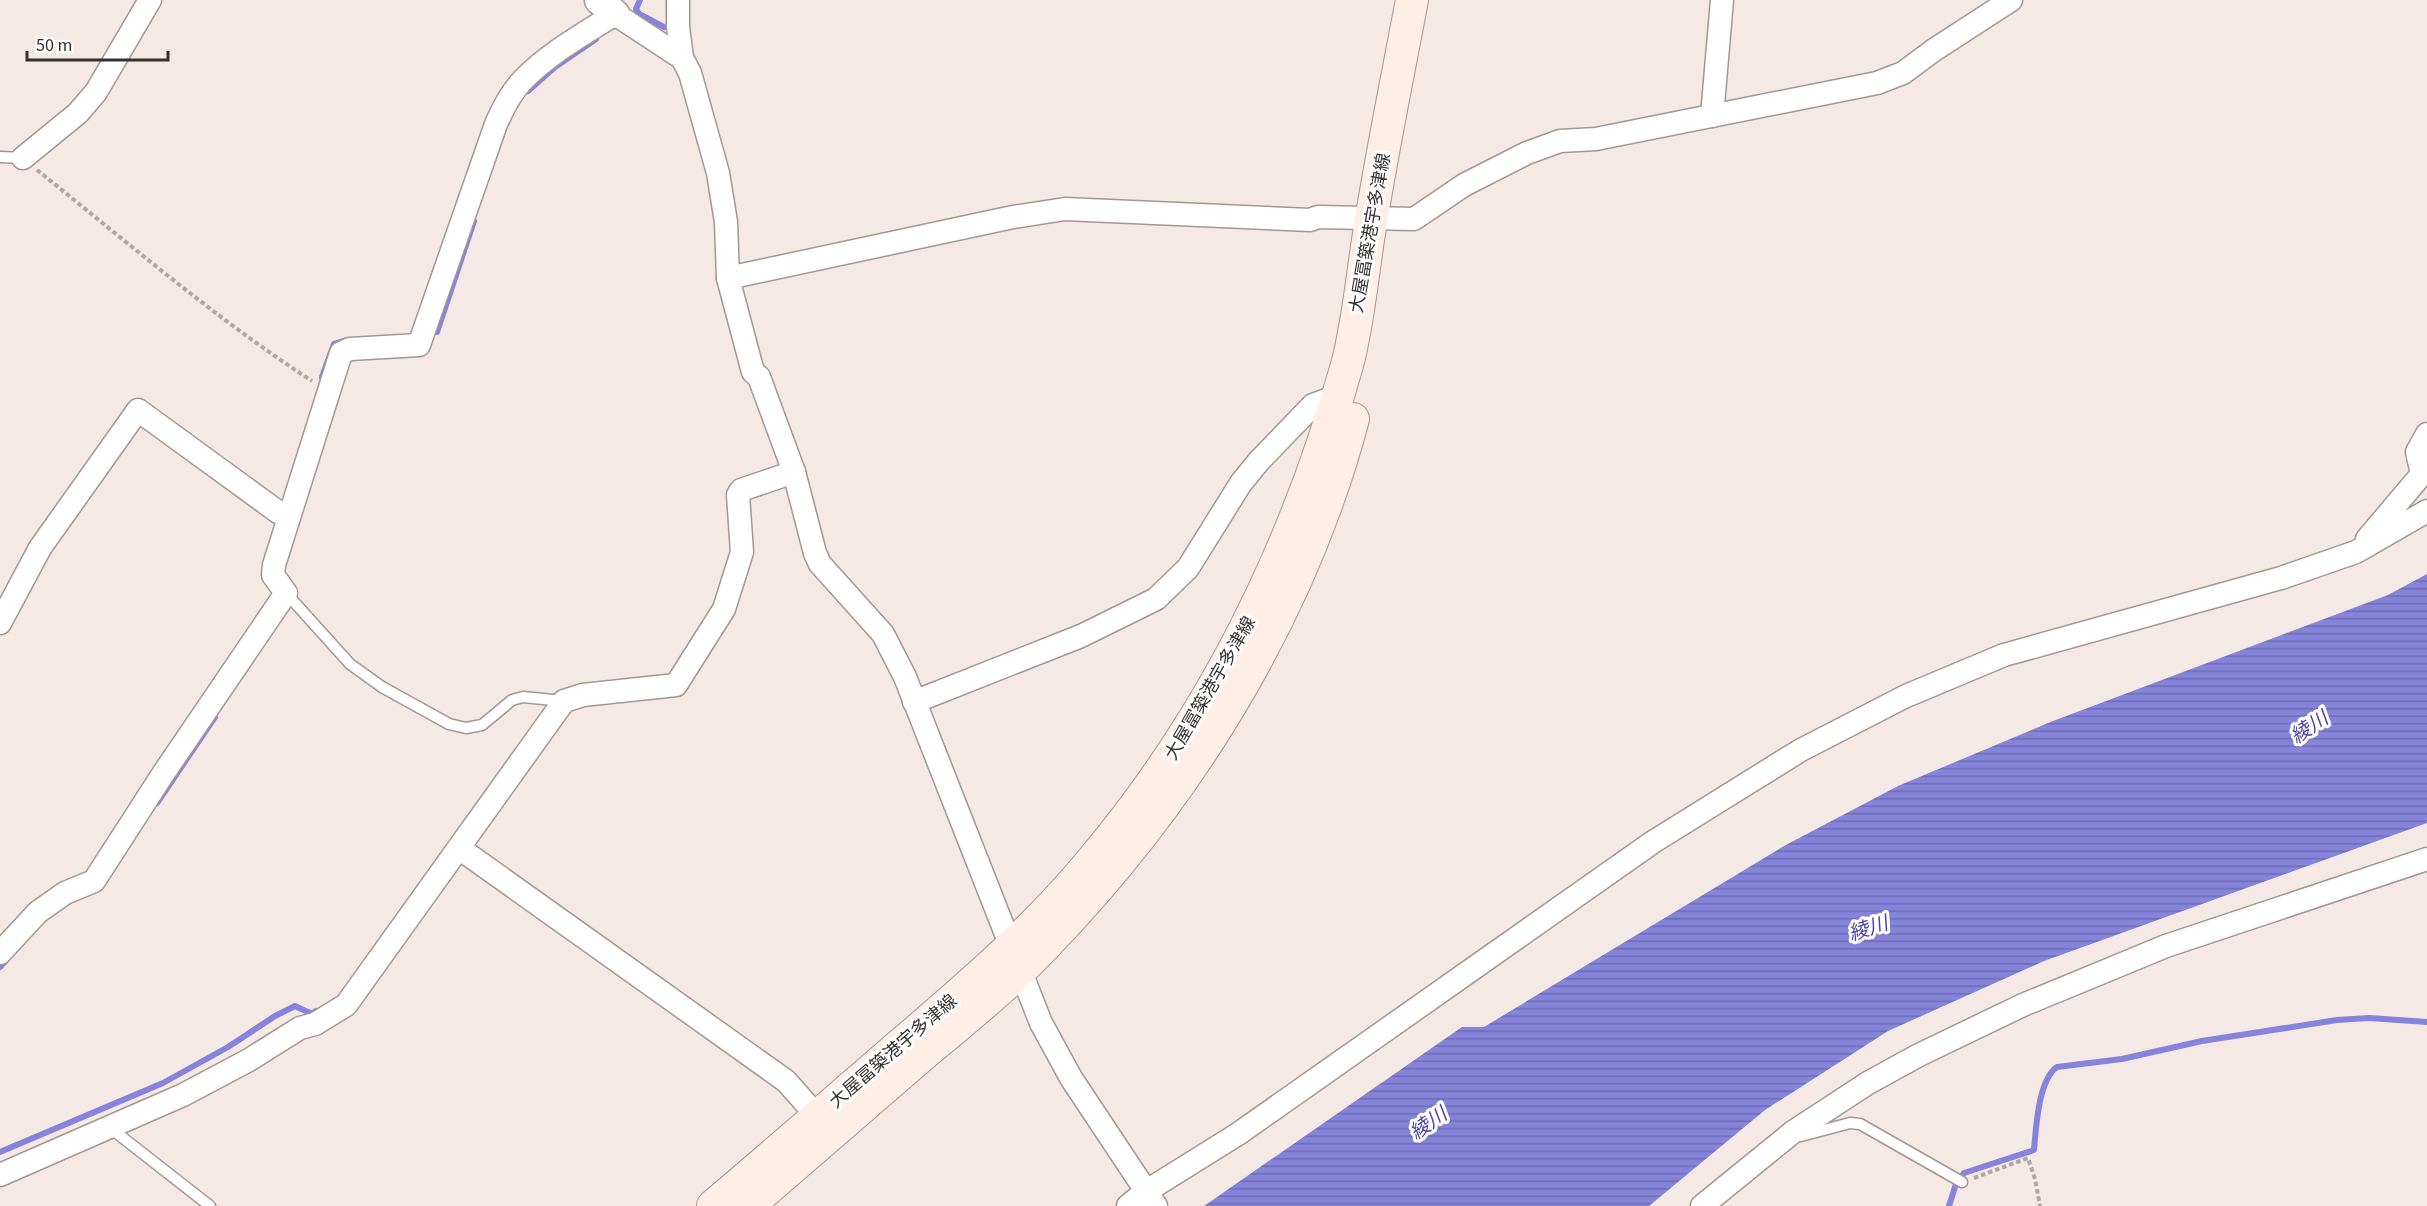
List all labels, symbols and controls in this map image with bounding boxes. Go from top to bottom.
scale bar [27,24,168,62]
text: 50 m [36,33,72,58]
street label: 大屋冨築港宇多津線 [1344,151,1397,315]
street label: 大屋冨築港宇多津線 [1159,612,1262,765]
water label: 綾川 [2285,704,2336,751]
water label: 綾川 [1845,909,1894,948]
street label: 大屋冨築港宇多津線 [824,989,963,1114]
water label: 綾川 [1404,1100,1455,1147]

